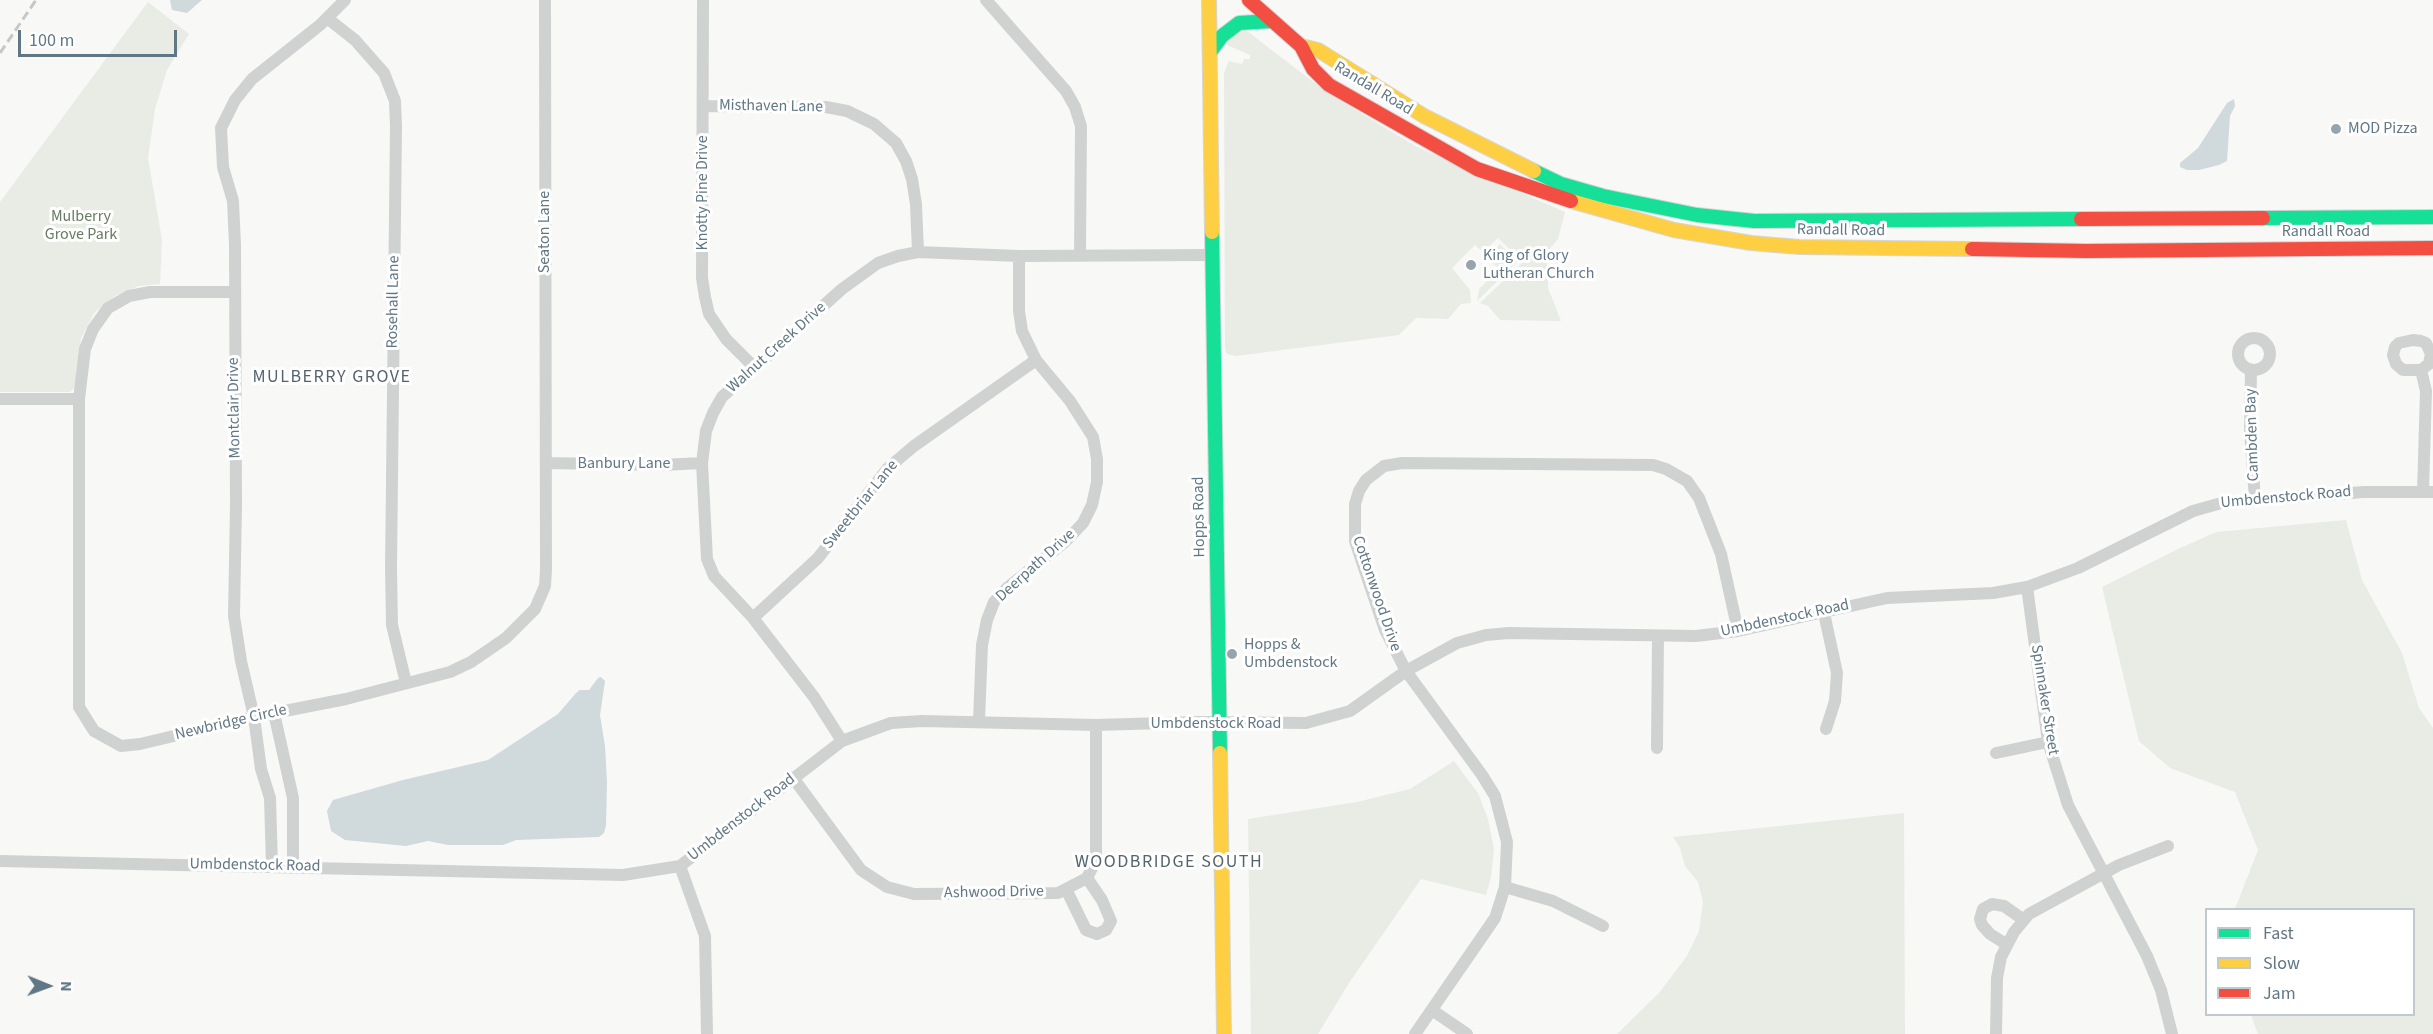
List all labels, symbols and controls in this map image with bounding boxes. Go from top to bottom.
scale bar [21,18,180,56]
text: 100 m [29,28,74,53]
street label: Randall Road [1330,58,1416,120]
street label: Misthaven Lane [719,96,823,118]
place label: MOD Pizza [2348,119,2418,139]
marker: MOD Pizza [2329,122,2343,136]
street label: Knotty Pine Drive [693,135,713,251]
street label: Seaton Lane [535,191,555,273]
park label: Mulberry Grove Park [45,207,117,245]
street label: Randall Road [1797,221,1885,241]
street label: Randall Road [2282,222,2370,242]
place label: King of Glory Lutheran Church [1483,246,1594,284]
street label: Rosehall Lane [384,255,404,349]
marker: King of Glory Lutheran Church [1464,258,1478,272]
street label: Walnut Creek Drive [723,298,831,398]
street label: Montclair Drive [225,357,245,459]
district label: MULBERRY GROVE [252,367,412,389]
street label: Cambden Bay [2242,388,2264,482]
street label: Banbury Lane [578,454,670,474]
street label: Sweetbriar Lane [819,457,903,553]
street label: Hopps Road [1190,476,1210,558]
street label: Umbdenstock Road [2220,483,2352,513]
street label: Deerpath Drive [993,525,1079,607]
street label: Cottonwood Drive [1347,534,1405,654]
street label: Umbdenstock Road [1719,596,1851,642]
place label: Hopps & Umbdenstock [1244,635,1337,673]
street label: Spinnaker Street [2026,644,2062,756]
marker: Hopps & Umbdenstock [1225,647,1239,661]
street label: Newbridge Circle [173,701,289,745]
street label: Umbdenstock Road [1150,714,1282,734]
street label: Umbdenstock Road [684,770,800,866]
district label: WOODBRIDGE SOUTH [1075,852,1263,874]
street label: Umbdenstock Road [189,855,321,877]
street label: Ashwood Drive [944,883,1044,903]
legend [2205,908,2415,1016]
text: Fast [2263,921,2294,946]
text: Slow [2263,951,2300,976]
north arrow [18,956,78,1016]
text: N [55,981,77,992]
text: Jam [2263,981,2296,1006]

